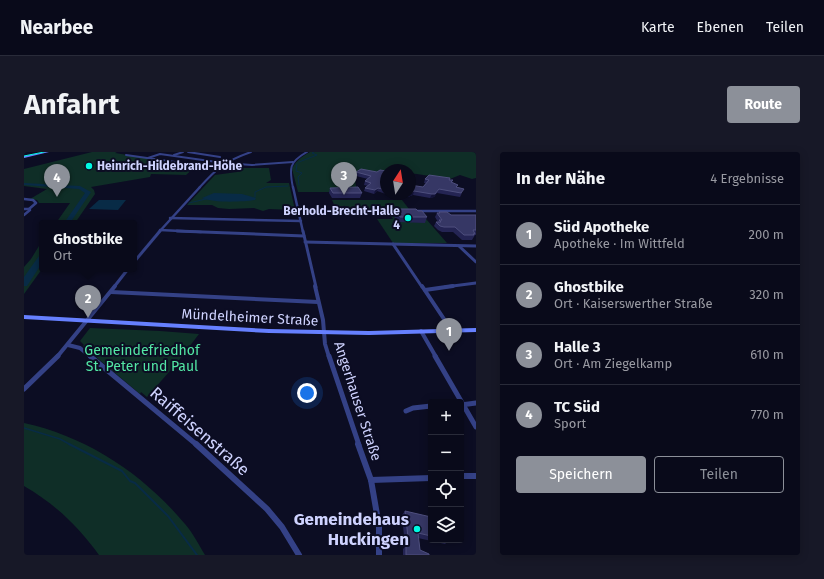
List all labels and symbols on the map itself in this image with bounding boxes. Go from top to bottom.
place label: Heinrich-Hildebrand-Höhe [97,159,242,173]
marker: Heinrich-Hildebrand-Höhe [84,161,94,171]
pin: 3 [331,162,357,195]
pin: 4 [44,164,70,197]
north arrow [380,164,416,200]
place label: Berhold-Brecht-Halle 4 [283,204,400,232]
marker: Berhold-Brecht-Halle 4 [403,213,413,223]
pin: 2 [75,285,101,318]
street label: Mündelheimer Straße [181,305,319,330]
pin: 1 [436,318,462,351]
street label: Angerhauser Straße [330,339,385,463]
park label: Gemeindefriedhof St. Peter und Paul [84,342,201,375]
street label: Raiffeisenstraße [146,382,254,480]
your location [297,383,317,403]
place label: Gemeindehaus Huckingen [294,509,409,550]
marker: Gemeindehaus Huckingen [412,524,422,534]

